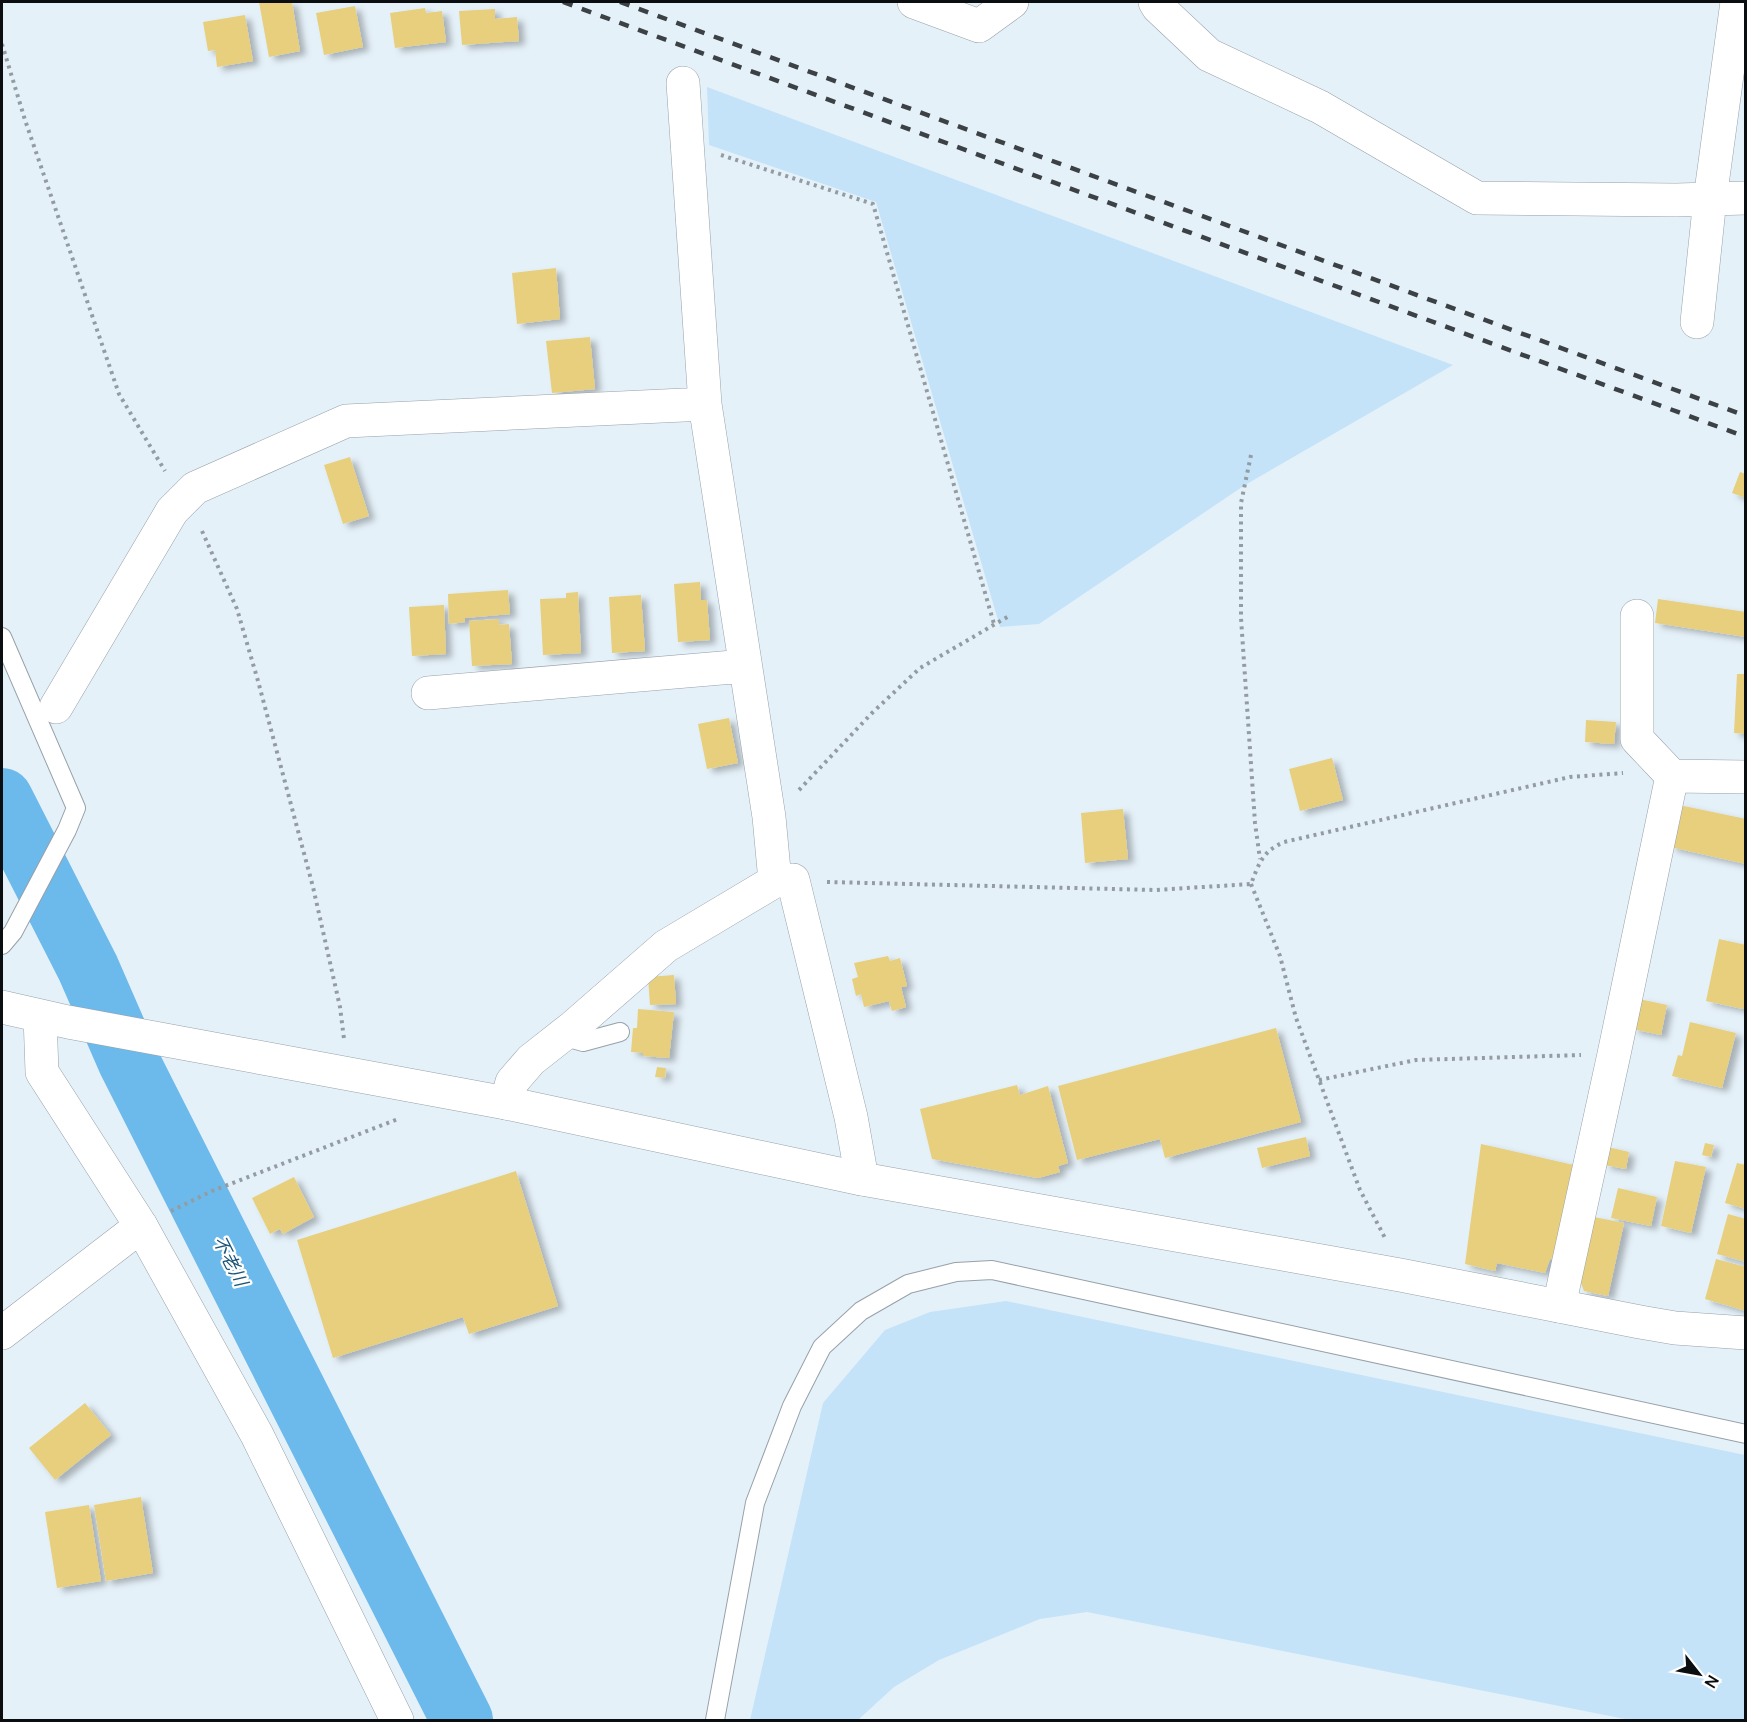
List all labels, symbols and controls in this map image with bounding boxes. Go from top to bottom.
water label: 不老川 [208,1231,255,1292]
north arrow [1669,1644,1729,1704]
text: N [1699,1671,1724,1692]

